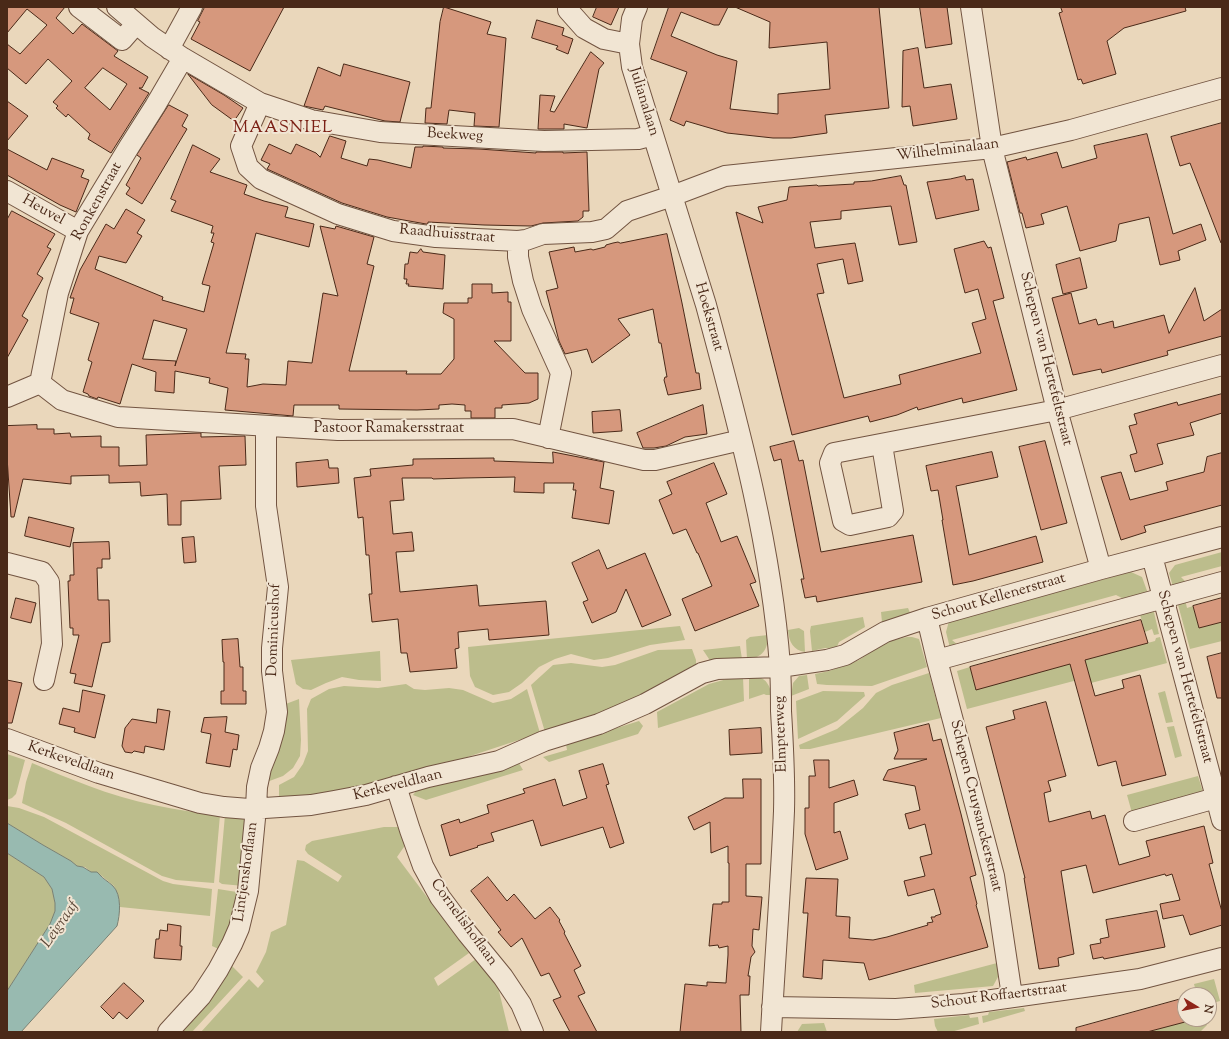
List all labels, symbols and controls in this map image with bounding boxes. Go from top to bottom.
street label: Julianalaan [624,65,662,139]
district label: MAASNIEL [233,119,333,139]
street label: Beekweg [426,126,484,146]
street label: Wilhelminalaan [896,136,1000,166]
street label: Ronkenstraat [69,160,127,244]
street label: Heuvel [19,192,67,230]
street label: Raadhuisstraat [399,222,495,248]
street label: Schepen van Hertefeltstraat [1015,270,1075,448]
street label: Hoekstraat [690,281,726,353]
street label: Pastoor Ramakersstraat [314,420,464,438]
street label: Schout Kellenerstraat [930,570,1068,626]
street label: Dominicushof [264,583,286,677]
street label: Schepen van Hertefeltstraat [1152,589,1216,765]
street label: Elmpterweg [772,695,792,773]
street label: Schepen Cruysanckerstraat [945,718,1005,894]
street label: Kerkeveldlaan [25,739,117,785]
street label: Kerkeveldlaan [352,766,444,806]
street label: Lintjenshoflaan [231,821,263,923]
street label: Cornelishoflaan [425,876,501,970]
water label: Leigraaf [38,898,84,952]
street label: Schout Roffaertstraat [930,980,1068,1014]
north arrow [1177,987,1217,1027]
text: N [1199,1003,1216,1015]

